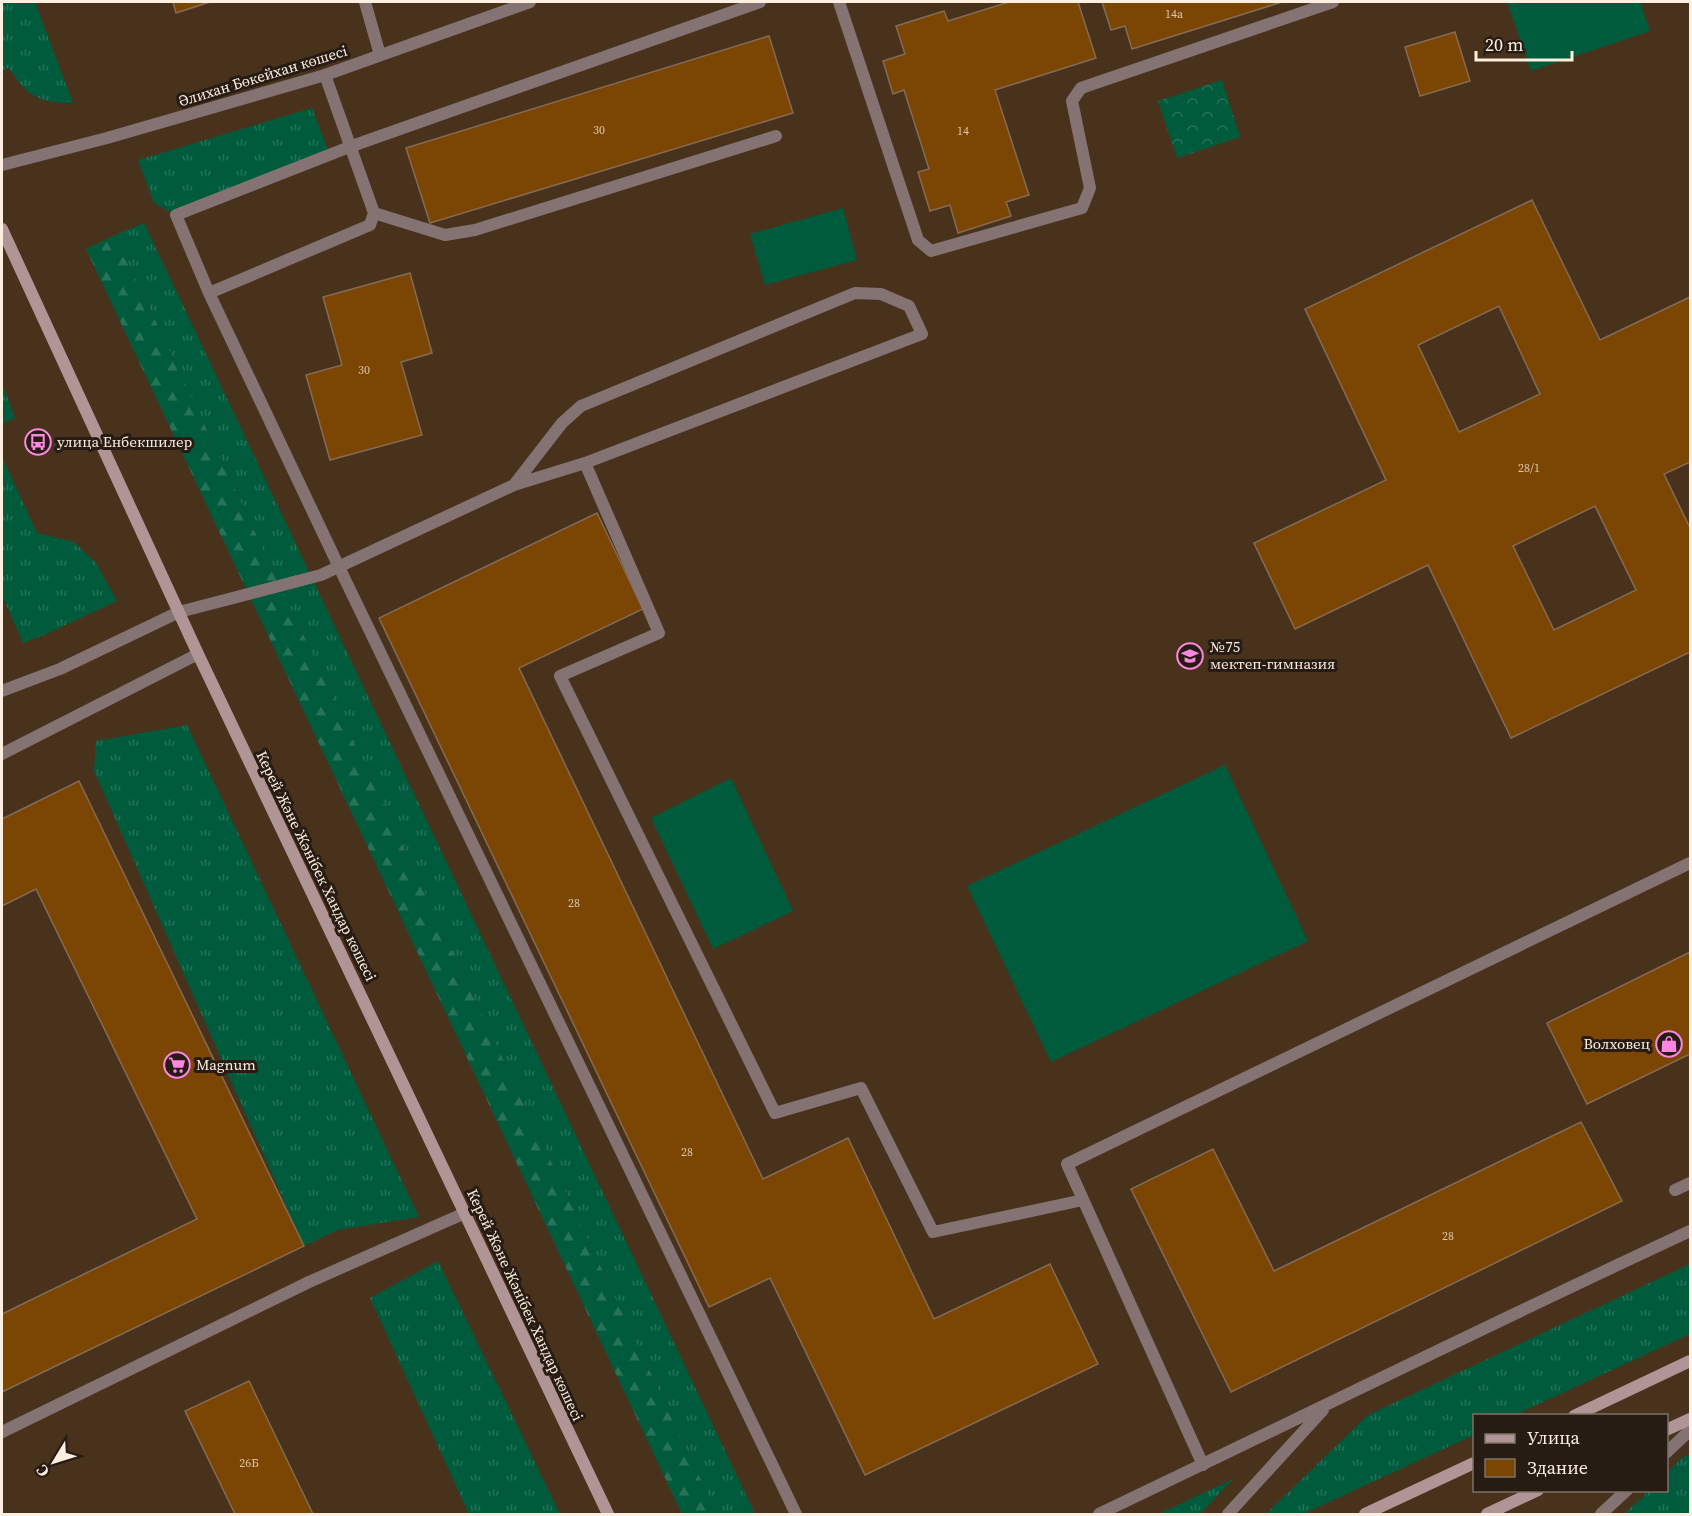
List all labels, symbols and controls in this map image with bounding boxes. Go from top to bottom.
house number: 14а [1165,6,1184,22]
scale bar [1476,24,1572,62]
text: 20 m [1485,32,1523,57]
street label: Әлихан Бөкейхан көшесі [176,40,350,111]
house number: 30 [593,122,605,138]
house number: 14 [957,123,969,139]
house number: 30 [358,362,370,378]
bus stop icon: улица Енбекшилер [23,427,53,457]
place label: улица Енбекшилер [57,431,193,452]
house number: 28/1 [1518,460,1540,476]
place label: №75 мектеп-гимназия [1209,636,1335,674]
school or university icon: №75 мектеп-гимназия [1175,641,1205,671]
street label: Керей Және Жәнібек Хандар көшесі [251,747,382,984]
house number: 28 [568,895,580,911]
shop icon: Волховец [1654,1029,1684,1059]
place label: Волховец [1583,1033,1650,1054]
supermarket icon: Magnum [162,1050,192,1080]
place label: Magnum [196,1054,256,1075]
house number: 28 [681,1144,693,1160]
street label: Керей Және Жәнібек Хандар көшесі [462,1185,589,1424]
house number: 28 [1442,1228,1454,1244]
legend [1473,1414,1668,1492]
text: Улица [1527,1425,1580,1450]
north arrow [24,1432,84,1492]
house number: 26Б [239,1455,259,1471]
text: Здание [1527,1455,1588,1480]
text: С [30,1461,54,1482]

